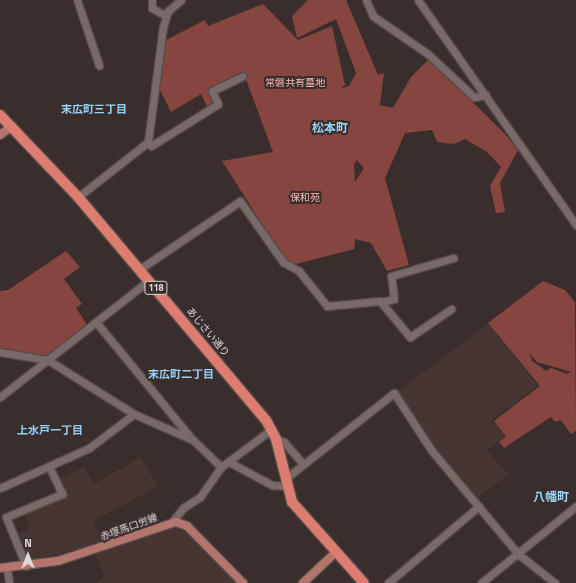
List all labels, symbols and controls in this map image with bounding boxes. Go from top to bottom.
park label: 常磐共有墓地 [265,77,325,89]
district label: 末広町三丁目 [61,102,127,116]
district label: 松本町 [312,121,348,135]
park label: 保和苑 [290,192,320,204]
road number: 118 [144,281,168,295]
street label: あじさい通り [184,305,232,359]
district label: 末広町二丁目 [148,367,214,381]
district label: 上水戸一丁目 [17,423,83,437]
district label: 八幡町 [533,490,569,504]
street label: 赤塚馬口労線 [99,511,159,543]
north arrow [8,535,48,575]
text: N [24,535,32,551]

